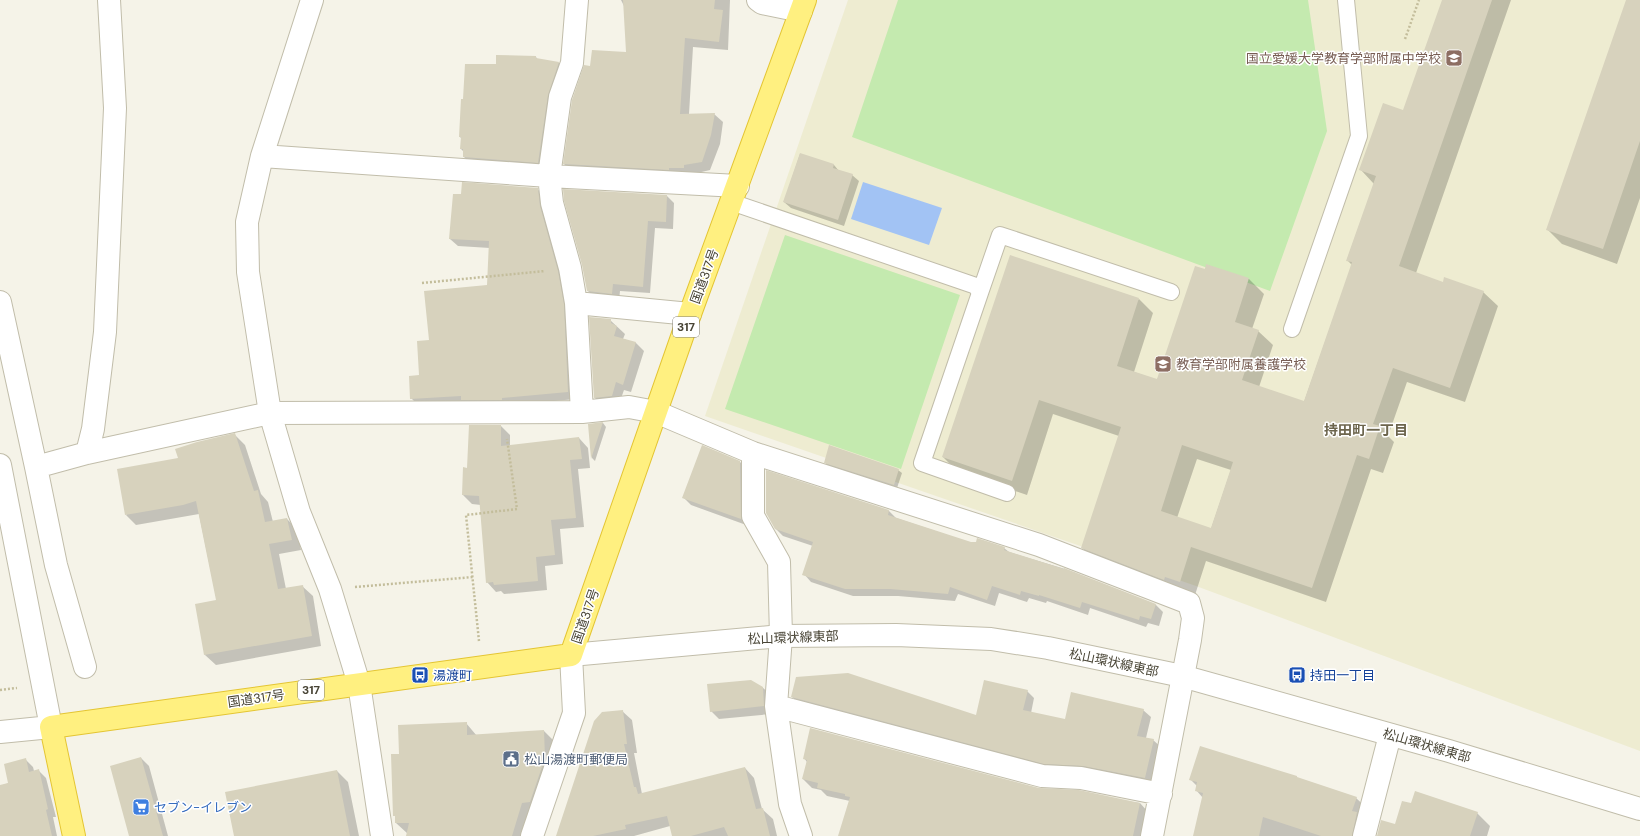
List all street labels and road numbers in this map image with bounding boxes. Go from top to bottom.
street label: 国道317号 [687,246,722,306]
road number: 317 [673,317,699,337]
street label: 国道317号 [568,586,603,646]
street label: 松山環状線東部 [747,627,839,648]
street label: 松山環状線東部 [1068,645,1160,680]
road number: 317 [298,680,324,700]
street label: 国道317号 [226,686,286,711]
street label: 松山環状線東部 [1381,725,1473,766]

